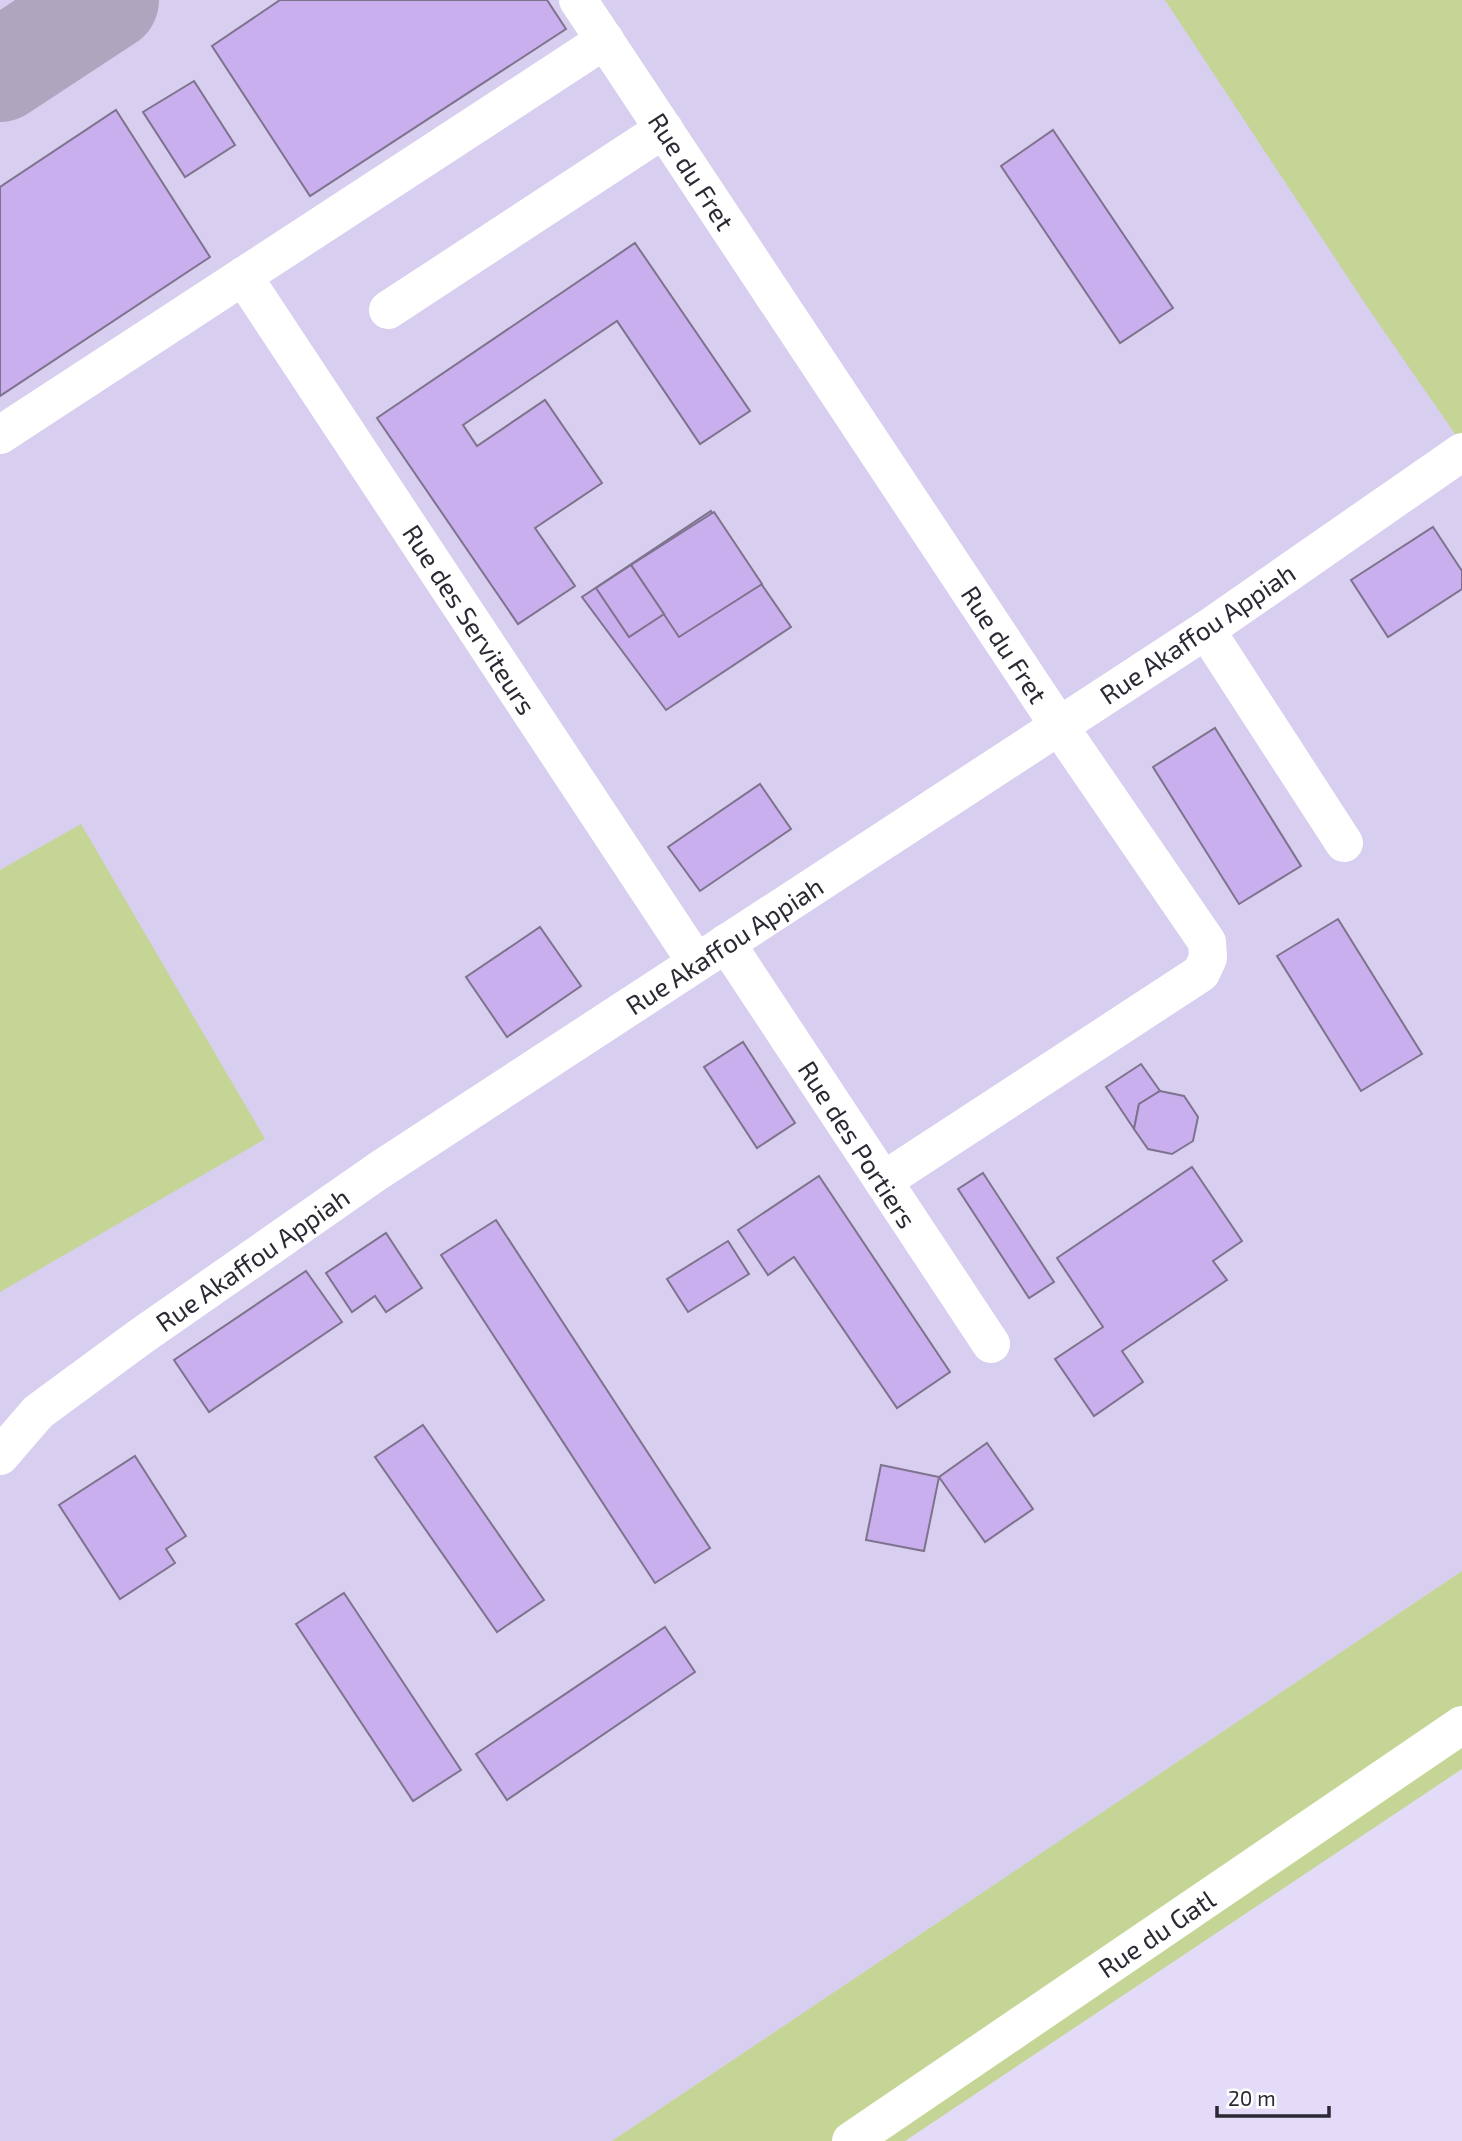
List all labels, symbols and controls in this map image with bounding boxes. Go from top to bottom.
street label: Rue du Fret [643,106,741,236]
street label: Rue des Serviteurs [397,518,543,720]
street label: Rue Akaffou Appiah [1093,556,1301,710]
street label: Rue du Fret [956,579,1054,709]
street label: Rue Akaffou Appiah [620,870,828,1020]
street label: Rue des Portiers [792,1055,924,1233]
street label: Rue Akaffou Appiah [149,1181,355,1337]
street label: Rue du Gatl [1092,1882,1221,1983]
scale bar [1217,2074,1329,2118]
text: 20 m [1228,2085,1276,2110]

